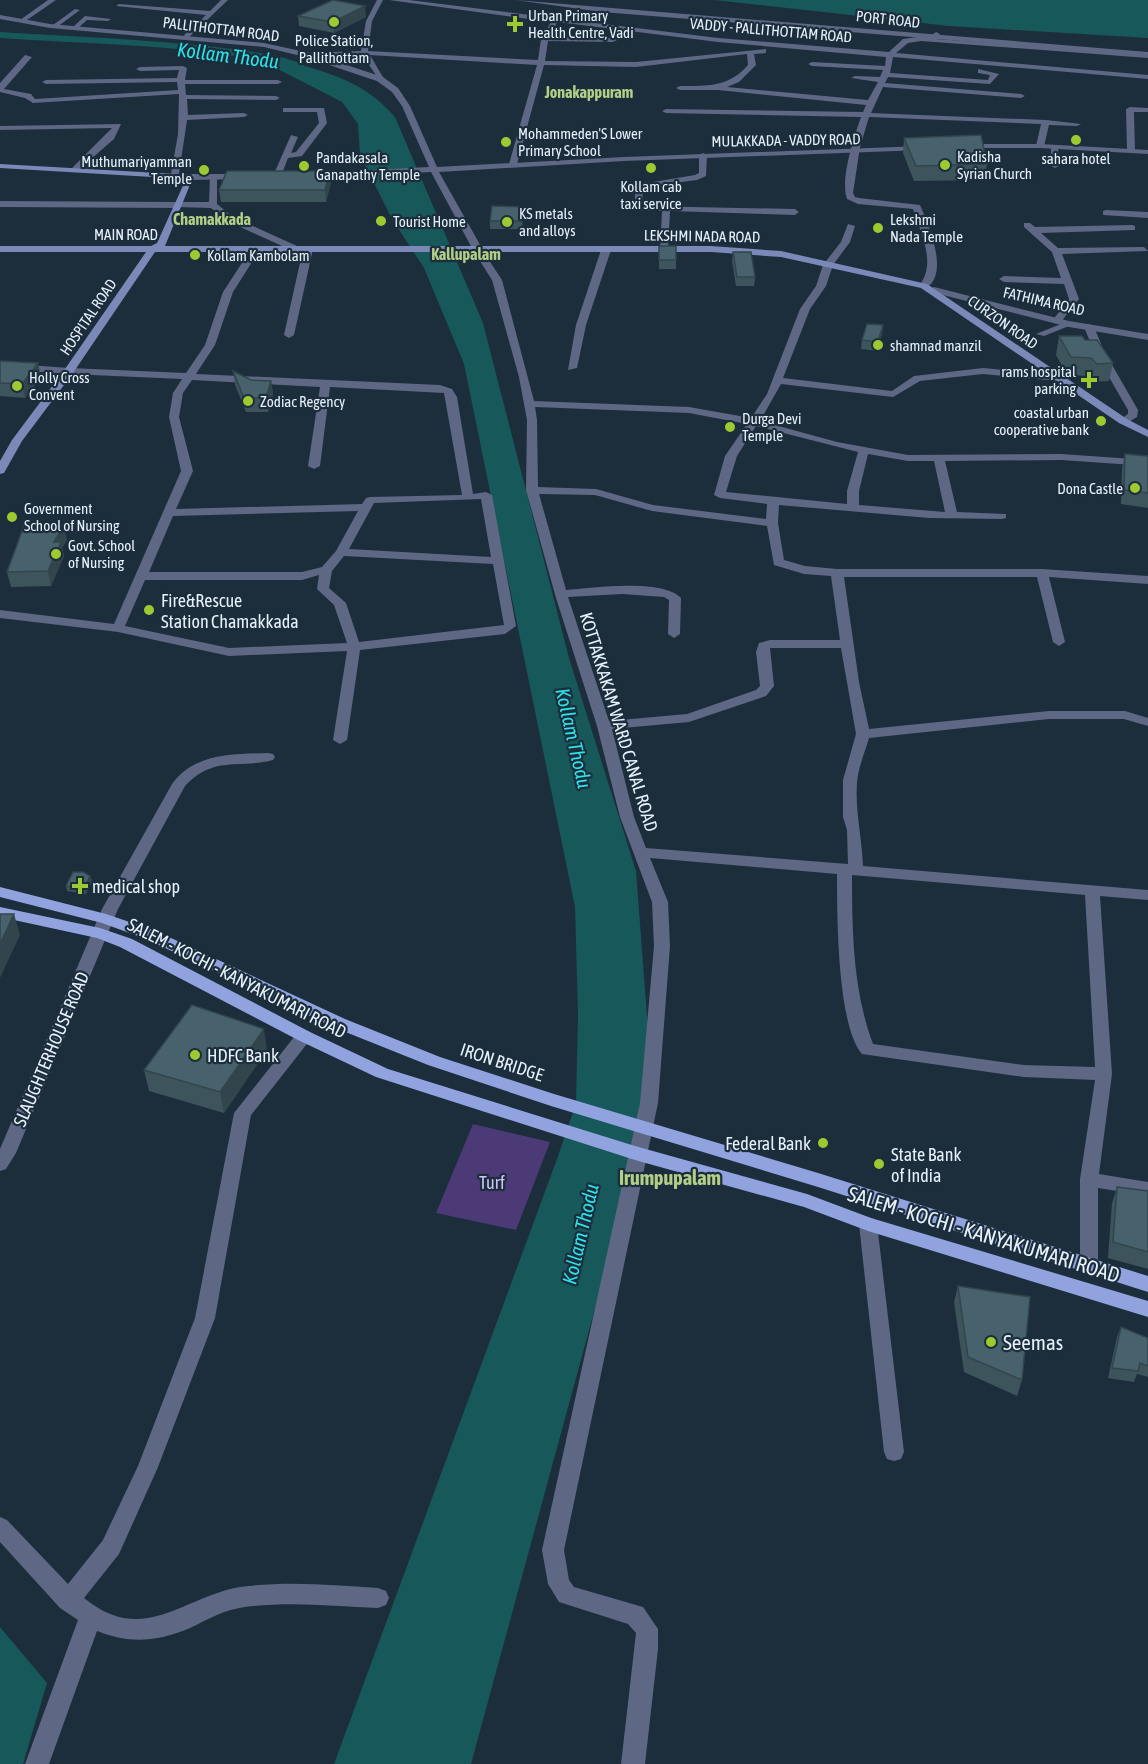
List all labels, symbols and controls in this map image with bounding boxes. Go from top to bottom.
place label: Urban Primary Health Centre, Vadi [528,7,634,41]
street label: PORT ROAD [855,7,921,31]
street label: PALLITHOTTAM ROAD [162,13,280,45]
street label: VADDY - PALLITHOTTAM ROAD [689,14,853,46]
marker: Police Station, Pallithottam [327,15,341,29]
marker: Urban Primary Health Centre, Vadi [506,15,524,33]
place label: Police Station, Pallithottam [295,32,374,66]
water label: Kollam Thodu [176,37,280,73]
district label: Jonakappuram [544,83,633,101]
place label: Mohammeden'S Lower Primary School [518,125,643,159]
street label: MULAKKADA - VADDY ROAD [711,130,861,150]
marker: sahara hotel [1069,133,1083,147]
marker: Mohammeden'S Lower Primary School [499,135,513,149]
place label: Kadisha Syrian Church [957,148,1032,182]
place label: Pandakasala Ganapathy Temple [316,149,420,183]
place label: sahara hotel [1042,150,1110,167]
place label: Muthumariyamman Temple [81,153,192,187]
marker: Kadisha Syrian Church [938,158,952,172]
marker: Pandakasala Ganapathy Temple [297,159,311,173]
marker: Kollam cab taxi service [644,161,658,175]
marker: Muthumariyamman Temple [197,163,211,177]
place label: Kollam cab taxi service [620,178,682,212]
place label: KS metals and alloys [519,205,576,239]
district label: Chamakkada [173,210,251,228]
place label: Lekshmi Nada Temple [890,211,963,245]
place label: Tourist Home [393,213,466,230]
marker: Tourist Home [374,214,388,228]
marker: KS metals and alloys [500,215,514,229]
marker: Lekshmi Nada Temple [871,221,885,235]
street label: MAIN ROAD [94,226,158,243]
street label: LEKSHMI NADA ROAD [644,226,760,246]
district label: Kallupalam [431,245,501,263]
place label: Kollam Kambolam [207,247,310,264]
marker: Kollam Kambolam [188,248,202,262]
street label: HOSPITAL ROAD [56,276,120,358]
street label: FATHIMA ROAD [1002,283,1086,319]
street label: CURZON ROAD [965,292,1041,352]
place label: shamnad manzil [890,337,982,354]
marker: shamnad manzil [871,338,885,352]
place label: rams hospital parking [1001,363,1077,397]
place label: Holly Cross Convent [29,369,90,403]
marker: rams hospital parking [1080,371,1098,389]
marker: Holly Cross Convent [10,379,24,393]
place label: Zodiac Regency [260,393,345,410]
marker: Zodiac Regency [241,394,255,408]
place label: coastal urban cooperative bank [994,404,1089,438]
place label: Durga Devi Temple [742,410,802,444]
marker: coastal urban cooperative bank [1094,414,1108,428]
marker: Durga Devi Temple [723,420,737,434]
place label: Dona Castle [1057,480,1123,497]
marker: Dona Castle [1128,481,1142,495]
place label: Government School of Nursing [24,500,120,534]
marker: Government School of Nursing [5,510,19,524]
place label: Govt. School of Nursing [68,537,135,571]
marker: Govt. School of Nursing [49,547,63,561]
place label: Fire&Rescue Station Chamakkada [161,590,299,632]
marker: Fire&Rescue Station Chamakkada [142,603,156,617]
street label: KOTTAKKAKAM WARD CANAL ROAD [576,610,662,834]
water label: Kollam Thodu [551,686,597,791]
place label: medical shop [92,876,180,897]
marker: medical shop [73,879,87,893]
street label: SALEM - KOCHI - KANYAKUMARI ROAD [124,914,350,1042]
street label: SLAUGHTERHOUSE ROAD [9,968,93,1130]
street label: IRON BRIDGE [458,1039,547,1085]
place label: HDFC Bank [207,1045,279,1066]
marker: HDFC Bank [188,1048,202,1062]
place label: Federal Bank [725,1133,811,1154]
marker: Federal Bank [816,1136,830,1150]
place label: State Bank of India [891,1144,961,1186]
marker: State Bank of India [872,1157,886,1171]
district label: Irumpupalam [619,1166,721,1189]
park label: Turf [479,1172,505,1193]
water label: Kollam Thodu [557,1181,603,1286]
street label: SALEM - KOCHI - KANYAKUMARI ROAD [845,1181,1123,1287]
place label: Seemas [1003,1330,1063,1354]
marker: Seemas [984,1335,998,1349]

